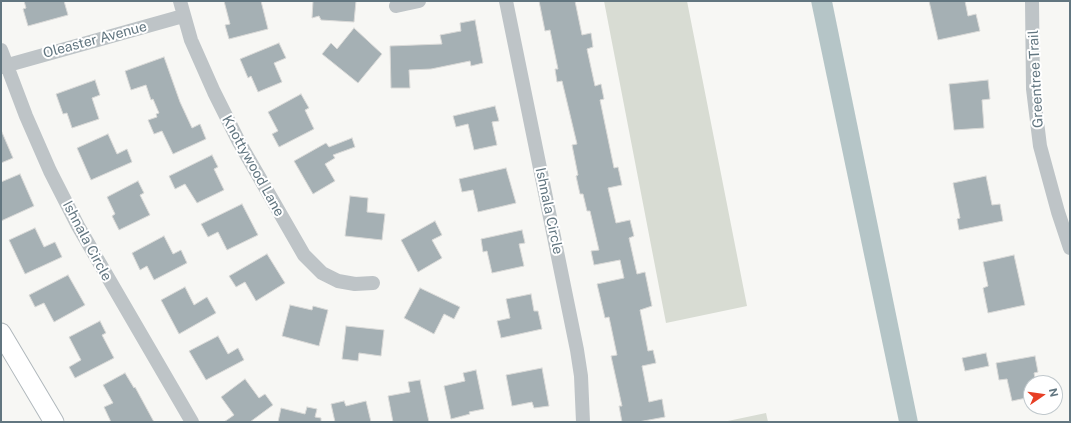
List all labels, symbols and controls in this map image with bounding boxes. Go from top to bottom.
street label: Oleaster Avenue [41,18,149,62]
street label: Greentree Trail [1025,30,1047,128]
street label: Knottywood Lane [218,113,288,219]
street label: Ishnala Circle [532,166,566,256]
street label: Ishnala Circle [59,198,115,284]
north arrow [1023,375,1063,415]
text: N [1047,387,1061,398]

